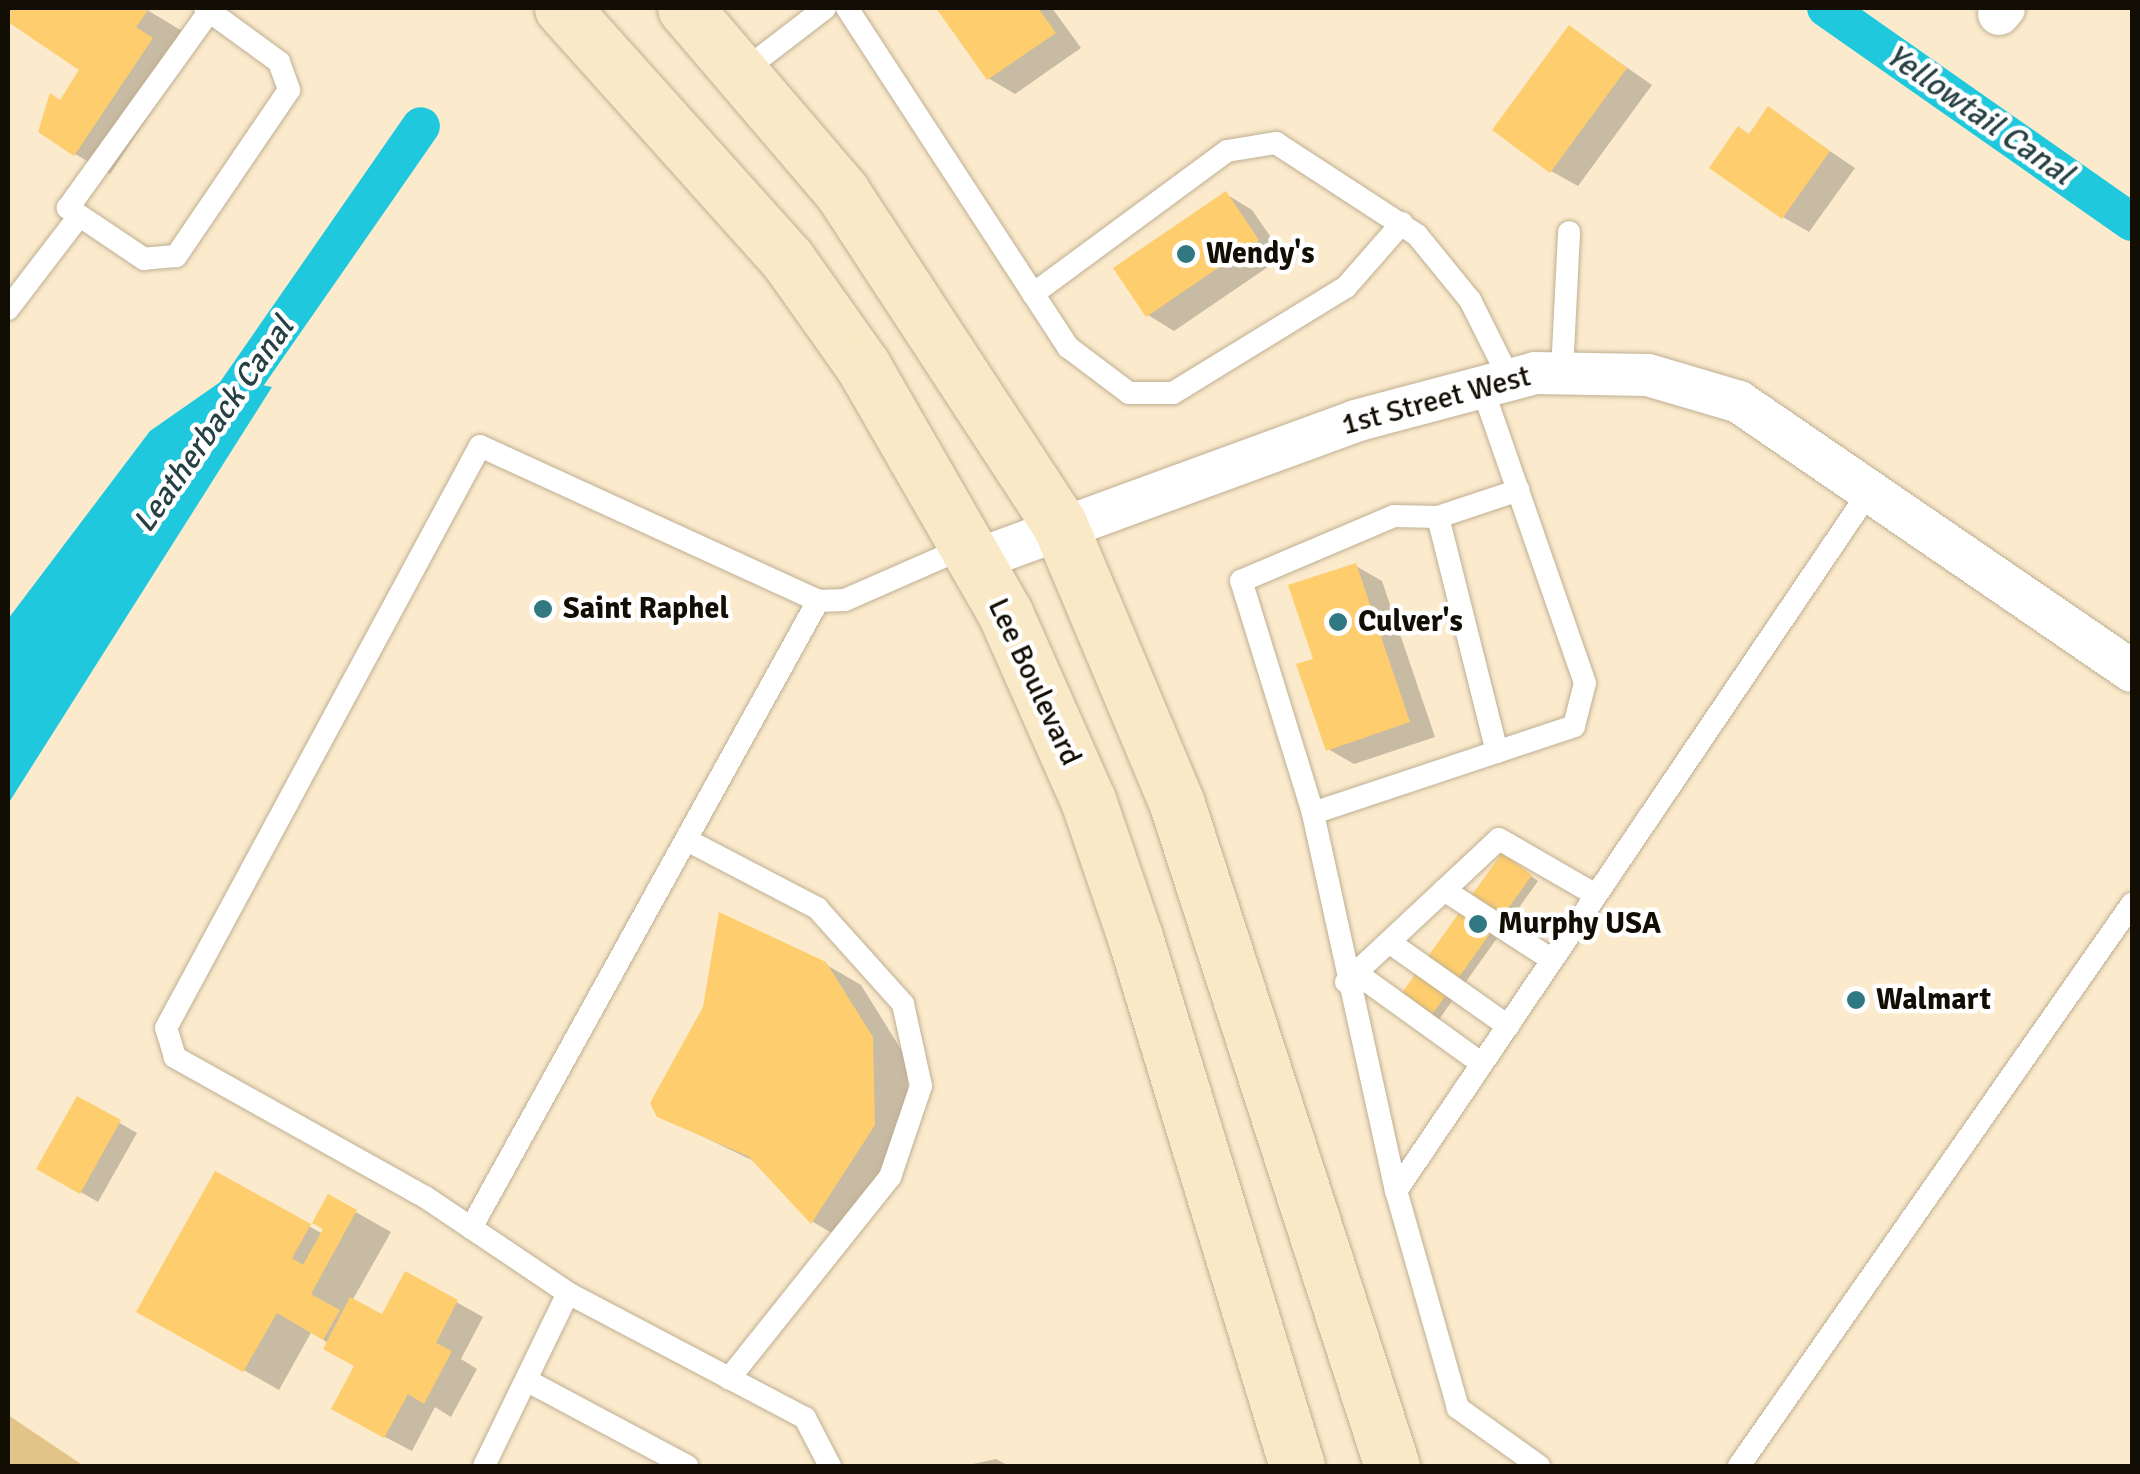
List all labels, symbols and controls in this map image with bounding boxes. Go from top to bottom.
water label: Yellowtail Canal [1878,36,2080,194]
place label: Wendy's [1206,236,1315,272]
marker: Wendy's [1175,243,1197,265]
water label: Leatherback Canal [126,310,302,540]
street label: 1st Street West [1338,358,1534,444]
place label: Saint Raphel [563,591,729,627]
street label: Lee Boulevard [980,593,1088,771]
marker: Saint Raphel [532,598,554,620]
place label: Culver's [1358,604,1463,640]
marker: Culver's [1327,611,1349,633]
place label: Murphy USA [1498,906,1661,942]
marker: Murphy USA [1467,913,1489,935]
place label: Walmart [1876,982,1991,1018]
marker: Walmart [1845,989,1867,1011]

